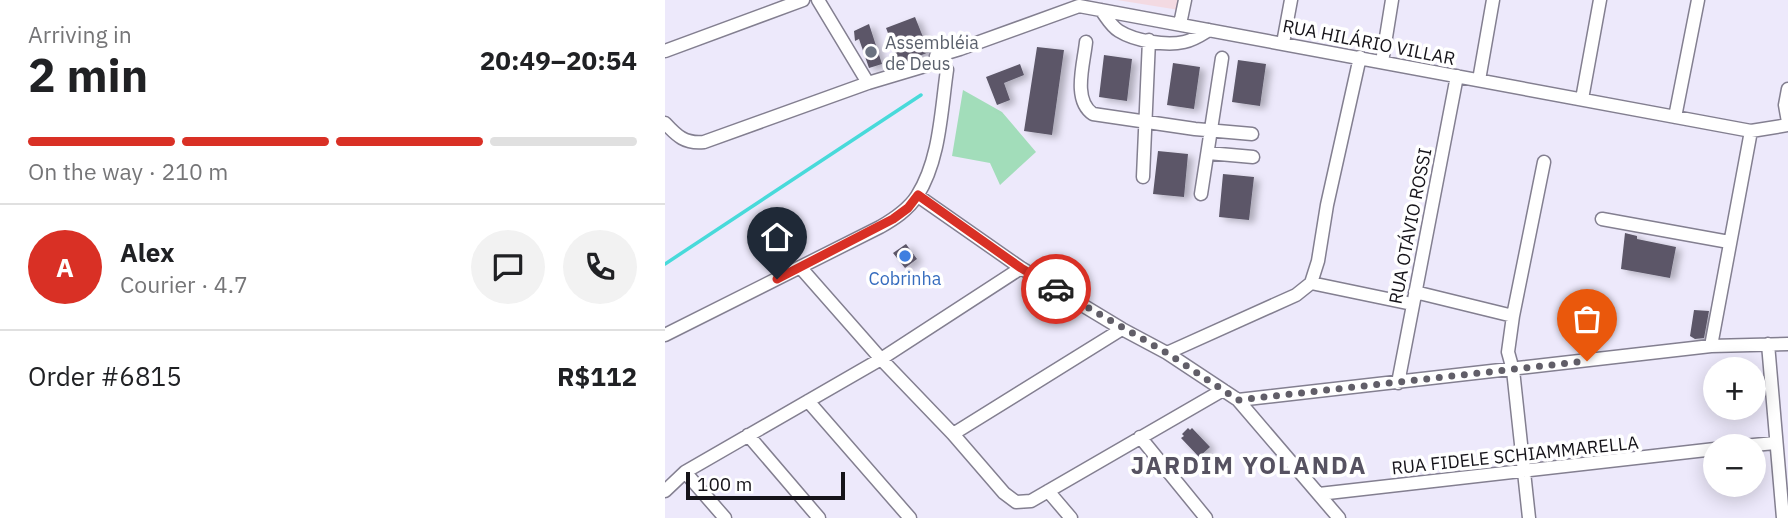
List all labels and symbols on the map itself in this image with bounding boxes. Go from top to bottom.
street label: RUA HILÁRIO VILLAR [1281,14,1457,70]
place label: Assembléia de Deus [885,31,979,75]
marker: Assembléia de Deus [863,44,879,60]
street label: RUA OTÁVIO ROSSI [1384,146,1436,306]
pin [747,207,807,279]
marker: Cobrinha [897,248,913,264]
courier [1021,254,1091,324]
place label: Cobrinha [869,267,942,290]
pin [1557,289,1617,361]
street label: RUA FIDELE SCHIAMMARELLA [1390,431,1640,479]
district label: JARDIM YOLANDA [1131,449,1367,481]
scale bar [686,469,845,501]

